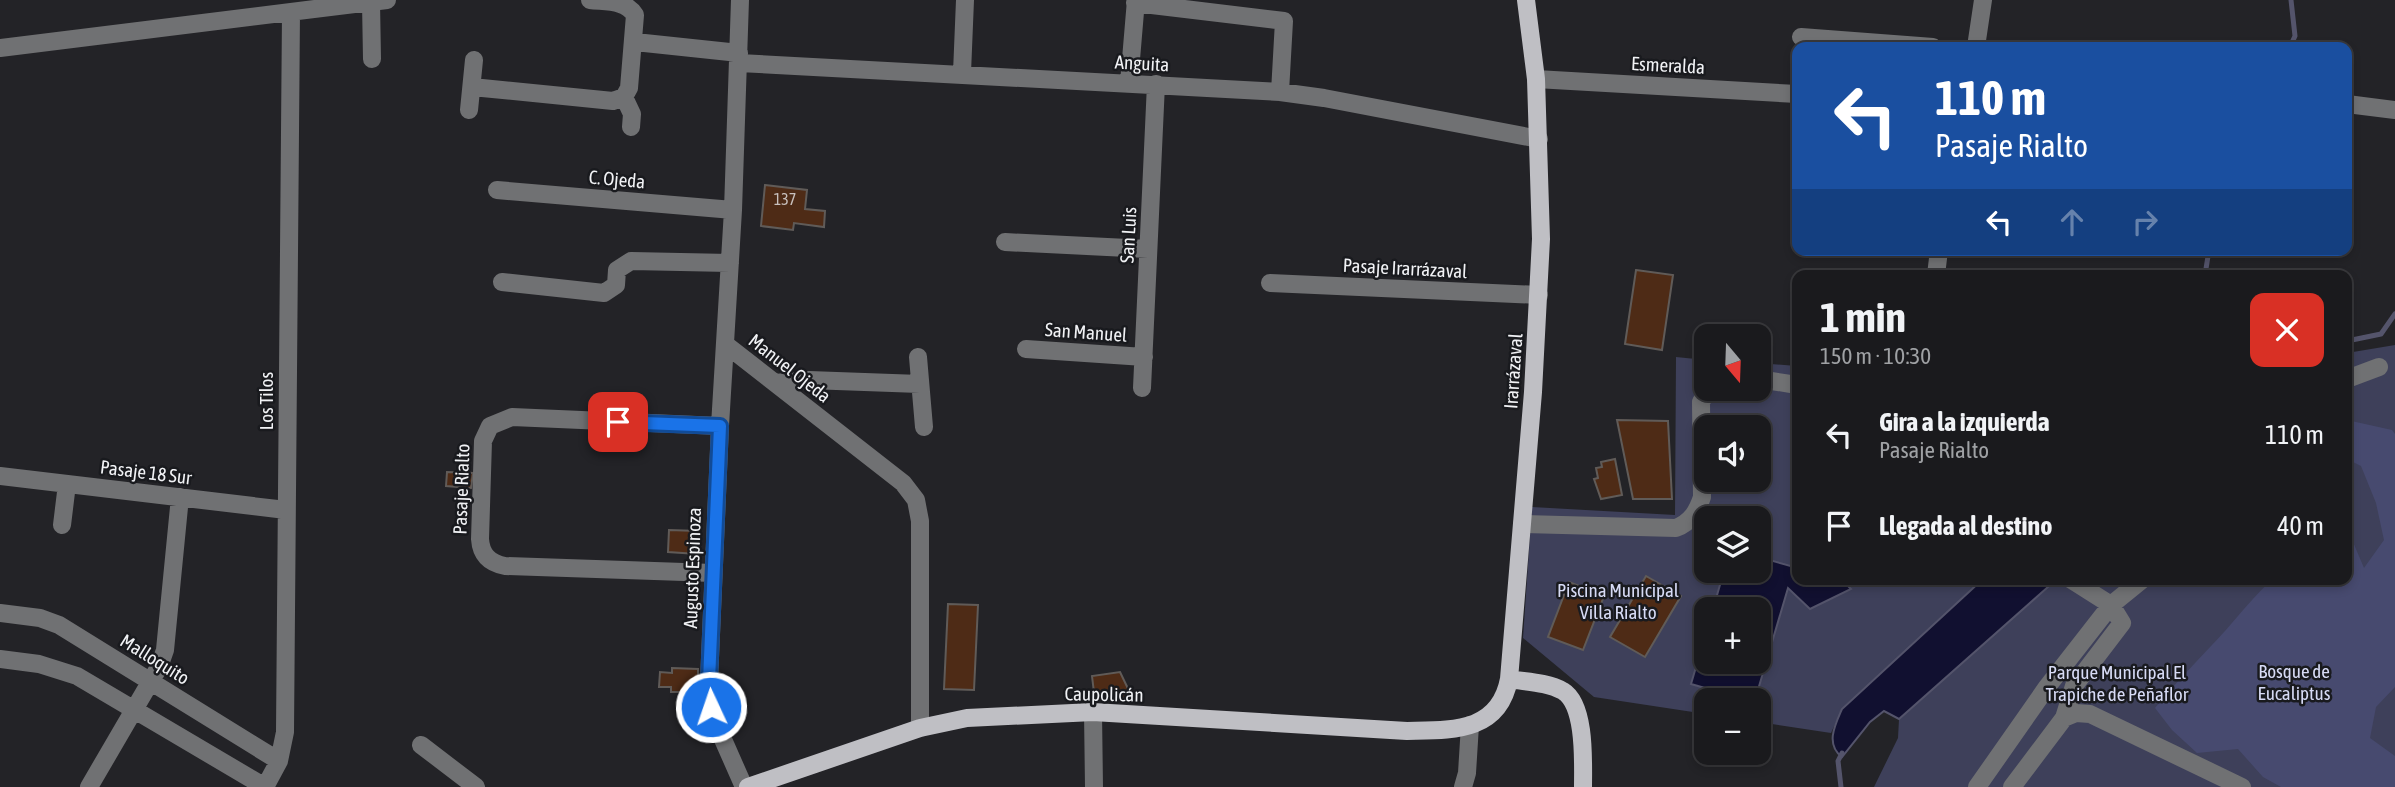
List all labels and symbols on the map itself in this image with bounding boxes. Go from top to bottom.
street label: Anguita [1114,51,1170,75]
street label: Esmeralda [1631,52,1705,78]
street label: C. Ojeda [588,166,646,192]
house number: 137 [774,190,796,208]
street label: San Luis [1116,206,1140,264]
street label: Pasaje Irarrázaval [1342,254,1468,282]
street label: San Manuel [1044,318,1128,346]
north arrow [1694,324,1771,401]
street label: Manuel Ojeda [745,329,835,407]
street label: Irarrázaval [1499,332,1527,410]
street label: Los Tilos [255,372,277,430]
pin [588,392,648,452]
street label: Pasaje Rialto [448,443,474,535]
street label: Pasaje 18 Sur [99,455,193,489]
street label: Augusto Espinoza [679,507,705,629]
park label: Piscina Municipal Villa Rialto [1557,579,1679,623]
street label: Malloquito [116,629,194,689]
park label: Bosque de Eucaliptus [2258,660,2331,704]
park label: Parque Municipal El Trapiche de Peñaflor [2046,661,2189,705]
position arrow [674,670,748,744]
street label: Caupolicán [1064,682,1144,706]

